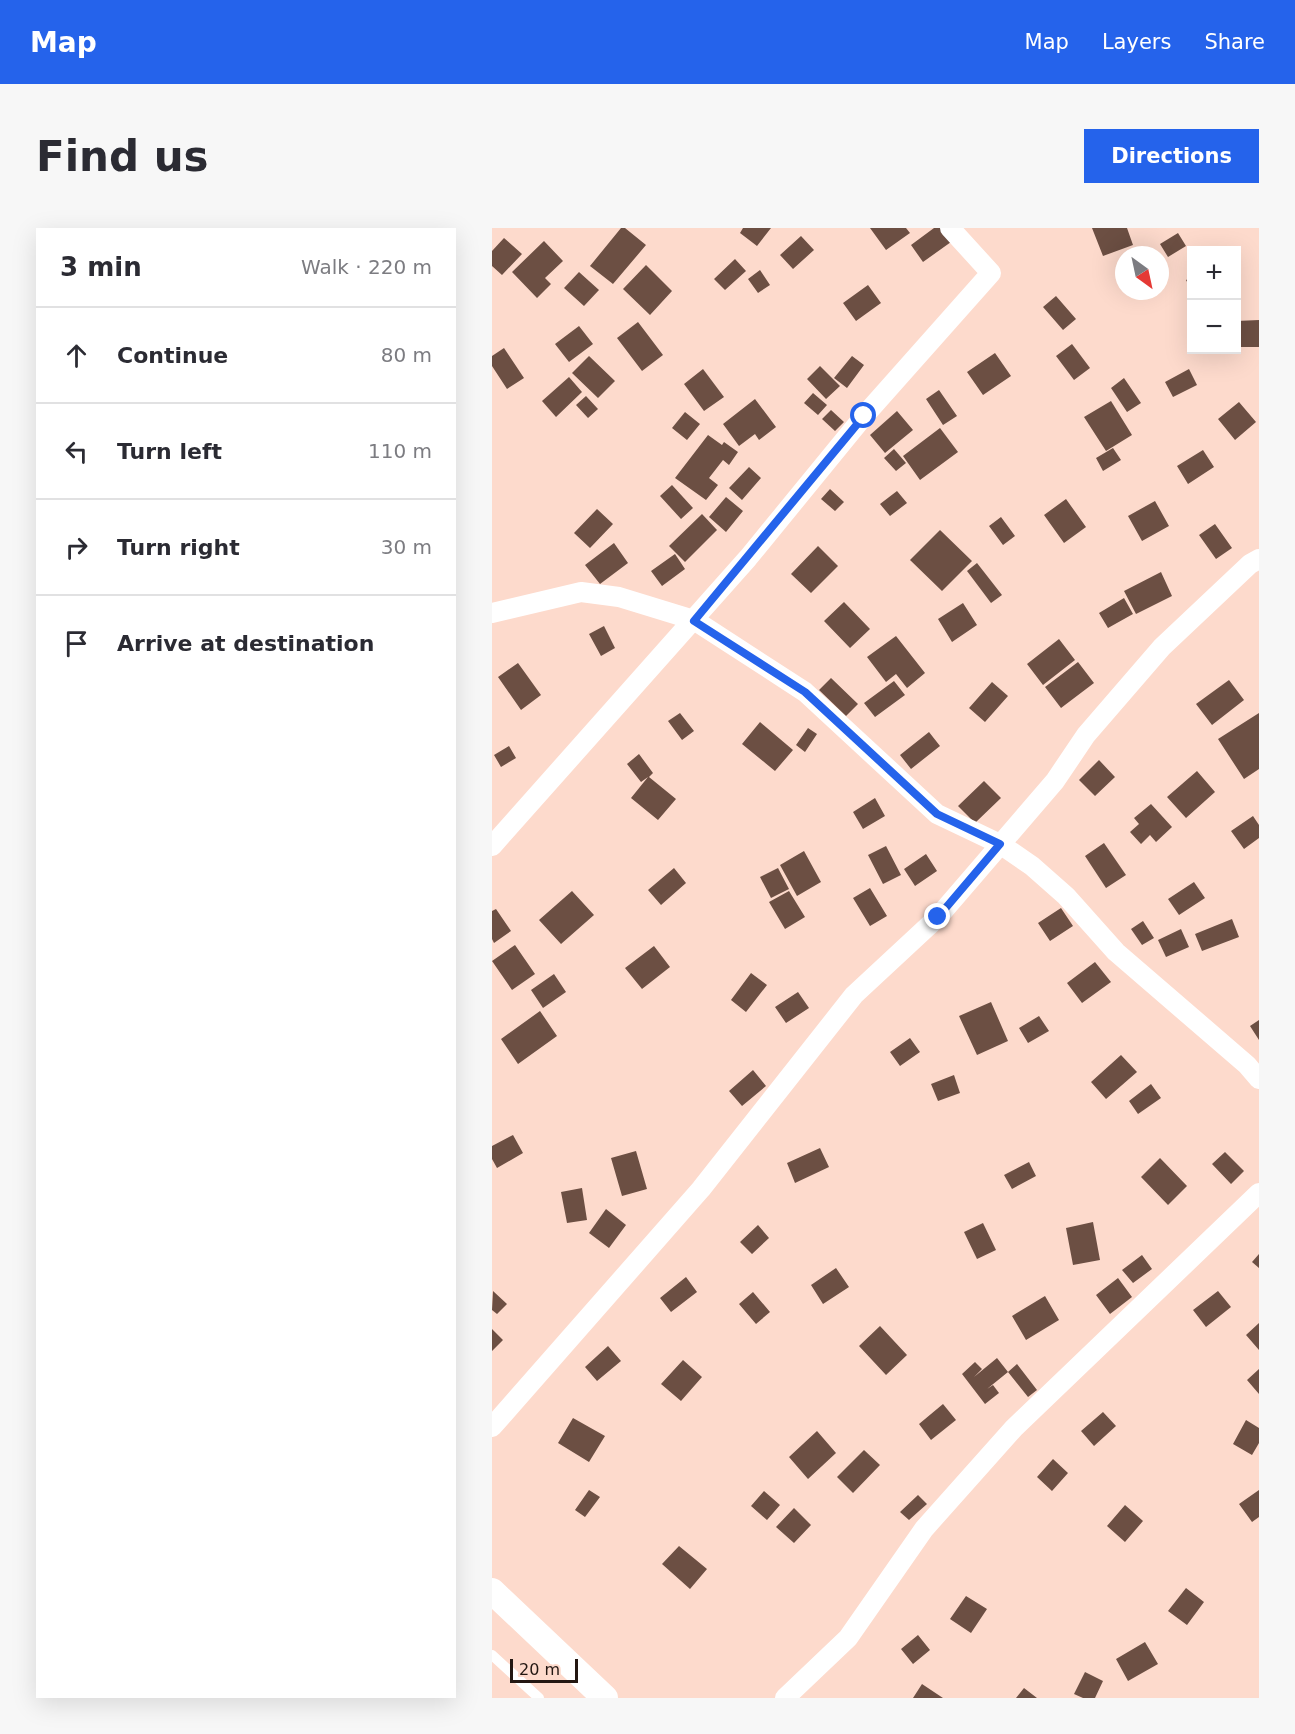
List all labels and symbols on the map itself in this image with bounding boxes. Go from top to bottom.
north arrow [1115,246,1169,300]
route start [850,402,876,428]
route end [924,903,950,929]
scale bar [510,1656,578,1684]

